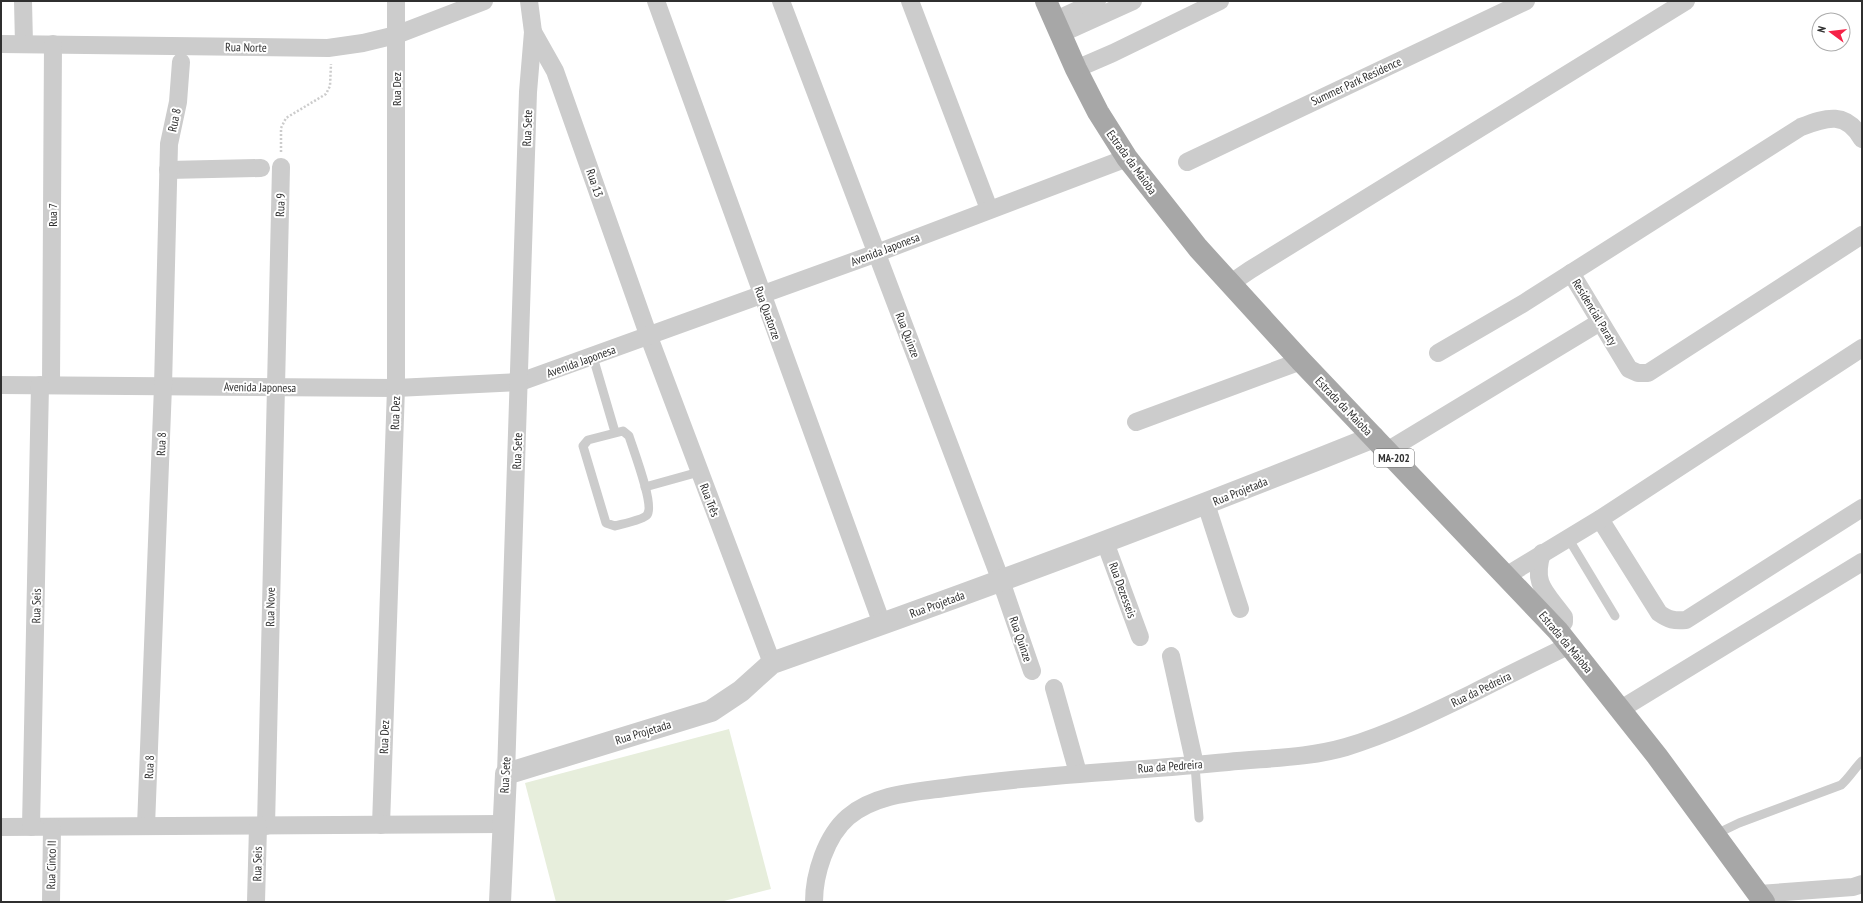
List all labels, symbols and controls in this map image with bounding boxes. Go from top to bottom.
north arrow [1811,12,1851,52]
text: N [1814,25,1829,34]
street label: Rua Norte [225,39,267,55]
street label: Summer Park Residence [1308,53,1404,109]
street label: Rua Dez [389,72,404,106]
street label: Rua 8 [164,107,184,133]
street label: Rua Sete [519,109,535,147]
street label: Estrada da Maioba [1104,127,1160,197]
street label: Rua 13 [583,167,607,199]
street label: Rua 9 [272,193,288,217]
street label: Rua 7 [45,203,60,227]
street label: Avenida Japonesa [848,229,922,269]
street label: Residencial Paraty [1569,276,1621,348]
street label: Rua Quatorze [751,284,785,342]
street label: Rua Quinze [893,310,923,360]
street label: Avenida Japonesa [544,341,618,380]
street label: Estrada da Maioba [1312,373,1376,439]
street label: Avenida Japonesa [224,379,297,395]
street label: Rua Dez [387,396,403,430]
street label: Rua 8 [153,432,169,456]
street label: Rua Sete [509,432,525,470]
road number: MA-202 [1374,449,1414,467]
street label: Rua Projetada [1211,473,1270,509]
street label: Rua Três [697,481,723,519]
street label: Rua Dezesseis [1106,560,1140,620]
street label: Rua Nove [262,587,278,627]
street label: Rua Projetada [907,587,967,621]
street label: Rua Seis [28,588,44,624]
street label: Estrada da Maioba [1536,608,1596,676]
street label: Rua Quinze [1006,614,1036,664]
street label: Rua da Pedreira [1448,668,1514,710]
street label: Rua Projetada [613,716,673,748]
street label: Rua Dez [376,720,392,754]
street label: Rua 8 [141,755,157,779]
street label: Rua Sete [497,756,513,794]
street label: Rua da Pedreira [1137,756,1203,776]
street label: Rua Cinco II [43,840,59,890]
street label: Rua Seis [249,846,265,882]

